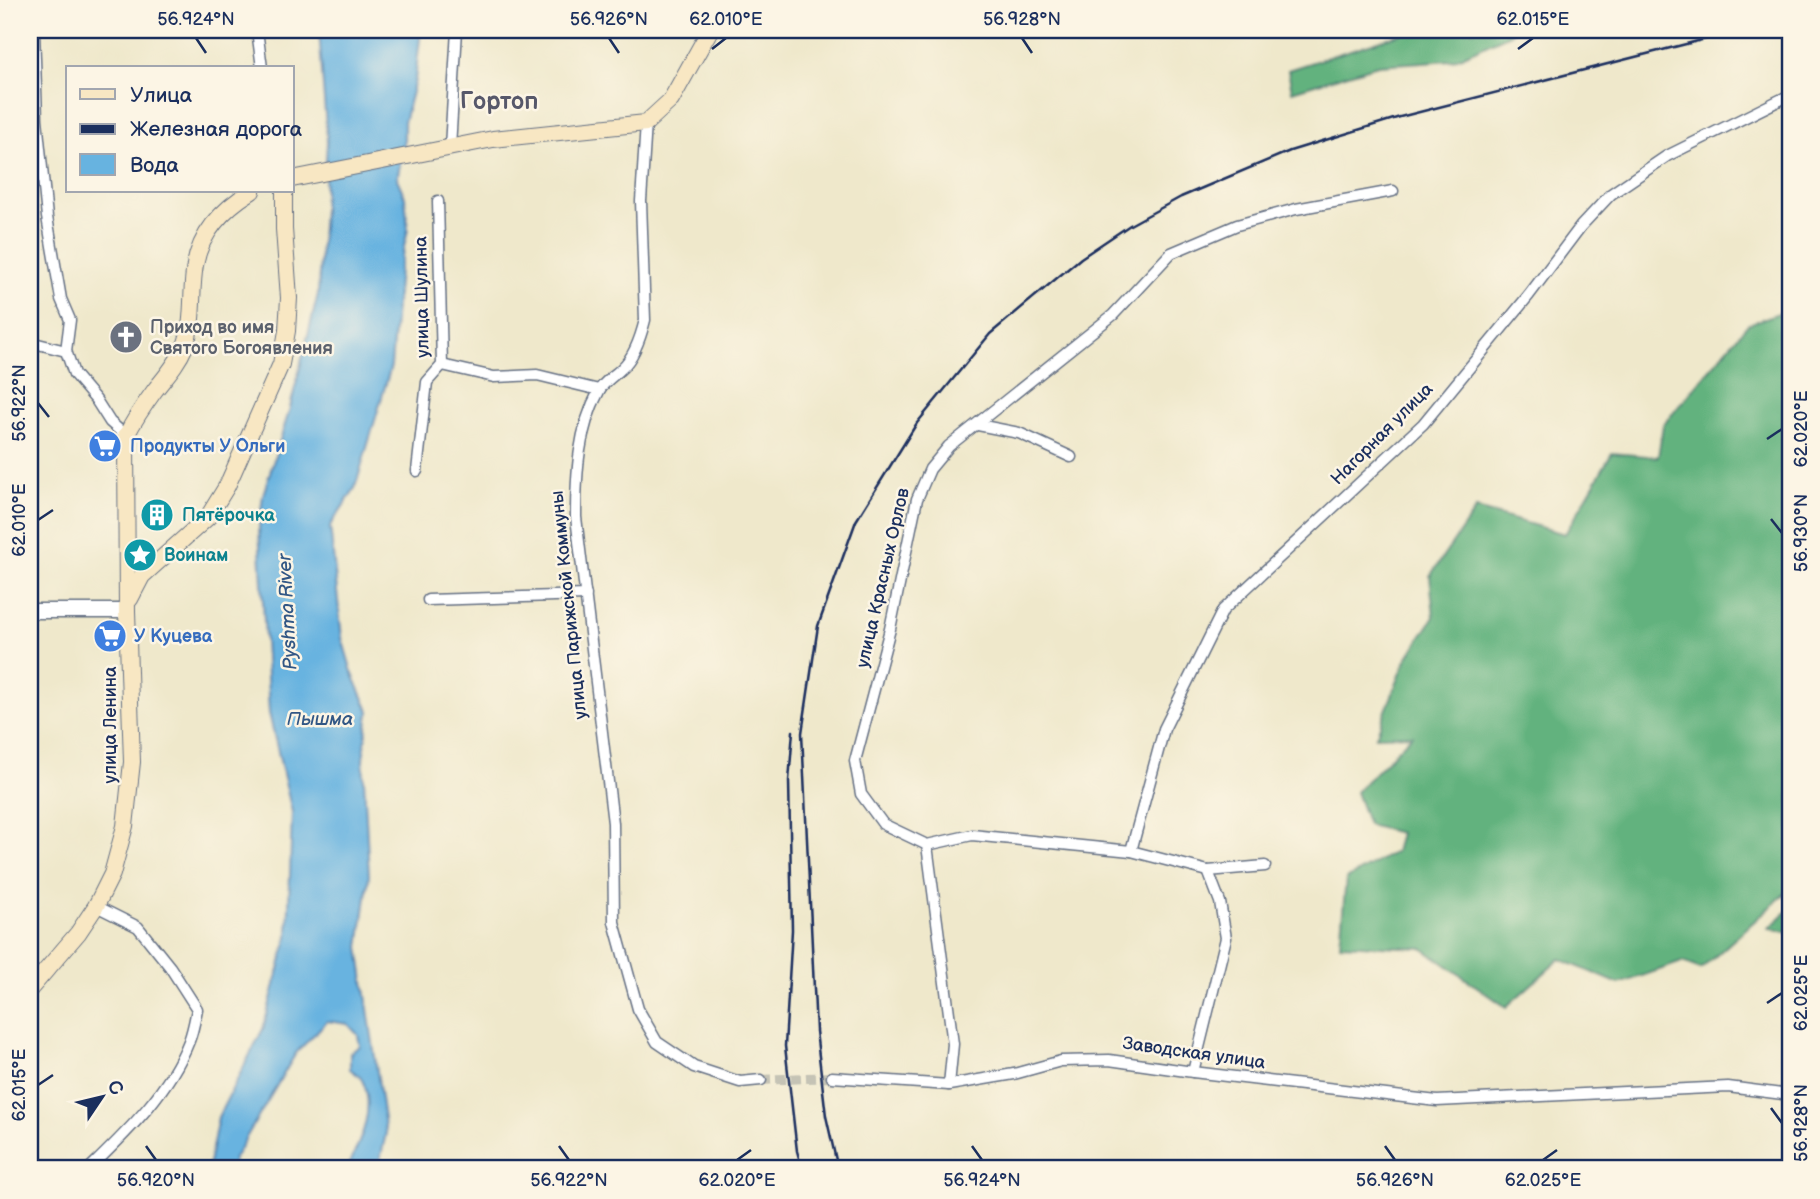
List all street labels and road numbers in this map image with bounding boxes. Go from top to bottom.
street label: улица Шулина [410,236,434,358]
street label: Нагорная улица [1327,378,1438,489]
street label: улица Красных Орлов [852,485,914,670]
street label: улица Парижской Коммуны [547,490,591,720]
street label: улица Ленина [100,666,121,784]
street label: Заводская улица [1121,1033,1267,1073]

